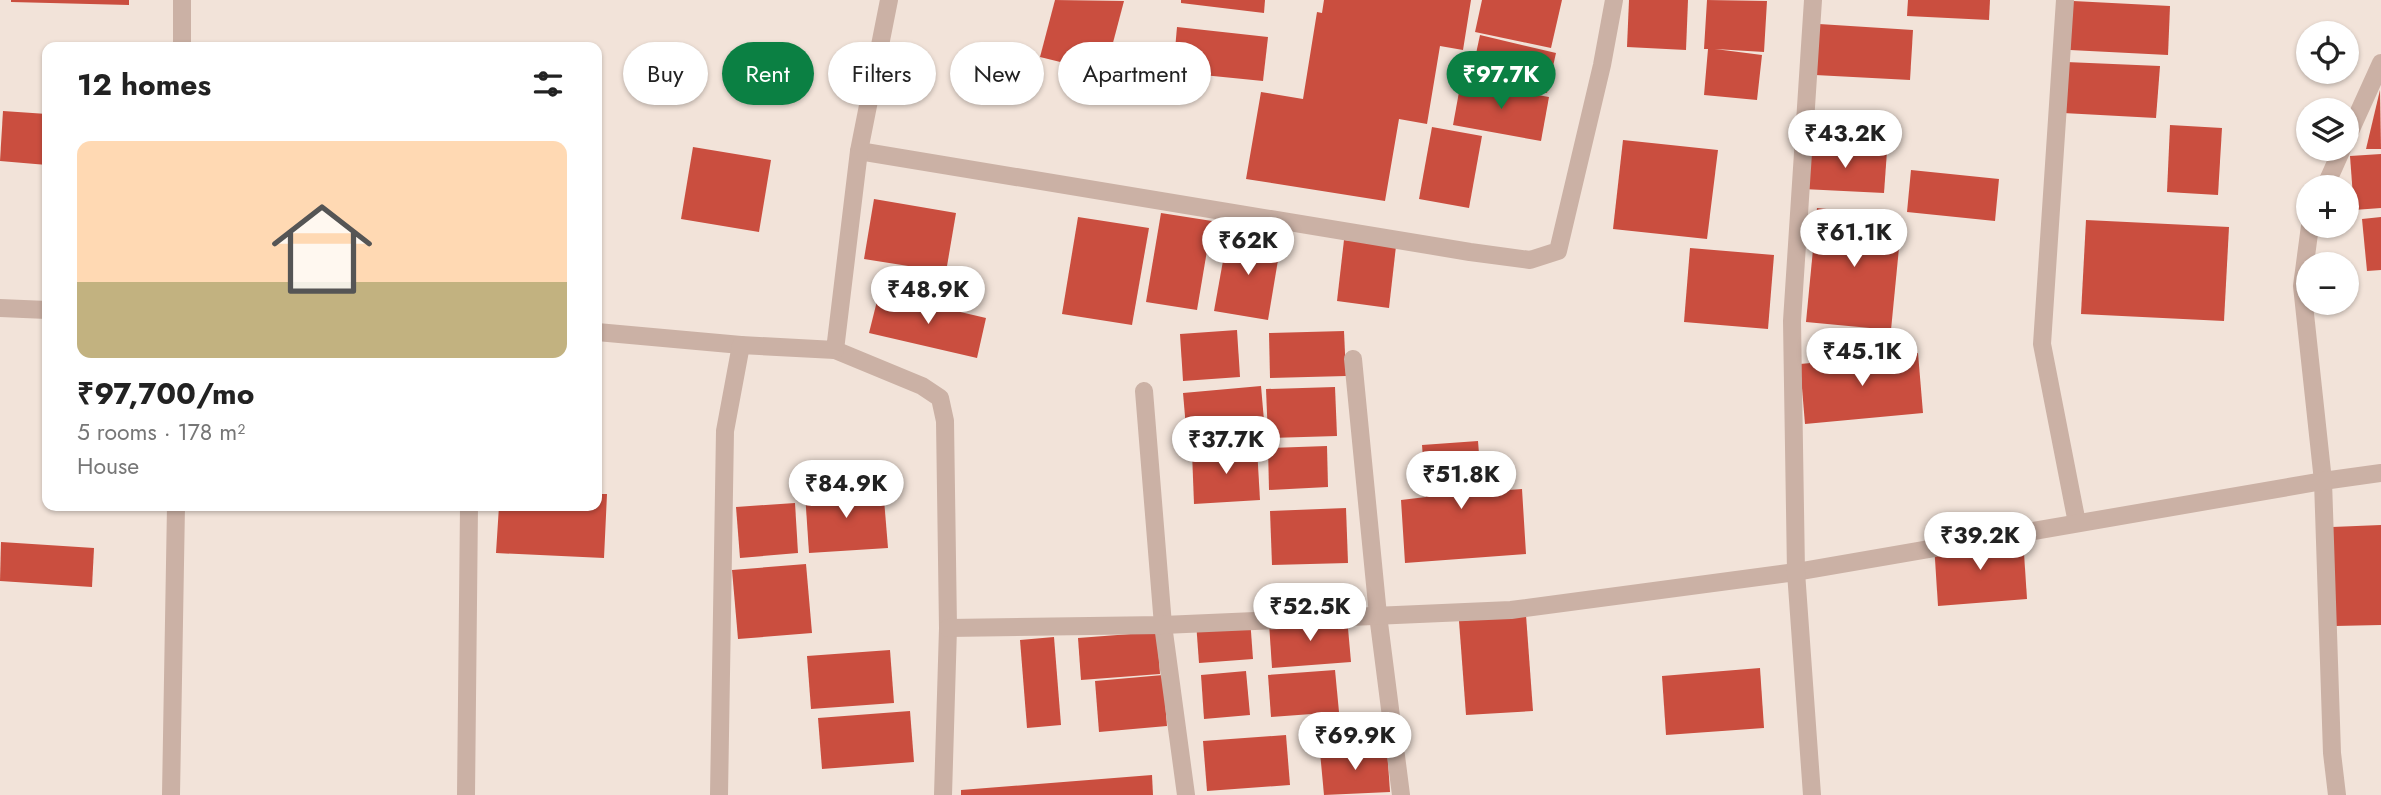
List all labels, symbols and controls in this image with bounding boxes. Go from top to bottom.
map controls [2296,21,2359,315]
button: locate [2296,21,2359,84]
chip: Buy [623,42,708,105]
chip: Rent [722,42,814,105]
chip: Filters [828,42,936,105]
chip: New [950,42,1044,105]
chip: Apartment [1058,42,1211,105]
pin: ₹97.7K [1444,52,1558,111]
text: ₹97.7K [1463,57,1539,91]
text: 12 homes [77,63,211,106]
icon: filters [529,65,567,103]
button: layers [2296,98,2359,161]
pin: ₹43.2K [1788,110,1902,170]
text: ₹43.2K [1804,116,1886,150]
button: + [2296,175,2359,238]
icon: home [259,186,385,312]
pin: ₹61.1K [1797,210,1911,269]
text: ₹61.1K [1816,215,1892,249]
pin: ₹62K [1207,218,1289,277]
text: ₹62K [1218,223,1278,257]
button: − [2296,252,2359,315]
pin: ₹48.9K [871,266,985,326]
text: ₹48.9K [887,272,969,306]
pin: ₹45.1K [1805,328,1919,388]
text: ₹45.1K [1822,334,1902,368]
text: ₹97,700/mo [77,372,254,415]
text: 5 rooms · 178 m² [77,415,245,449]
pin: ₹37.7K [1169,416,1283,476]
text: ₹37.7K [1188,422,1264,456]
text: House [77,449,139,483]
pin: ₹51.8K [1404,452,1518,511]
text: ₹51.8K [1422,457,1500,491]
pin: ₹84.9K [789,461,903,520]
text: ₹84.9K [805,466,887,500]
pin: ₹39.2K [1923,512,2037,572]
text: ₹39.2K [1940,518,2020,552]
pin: ₹52.5K [1253,584,1367,643]
text: ₹52.5K [1269,589,1351,623]
pin: ₹69.9K [1298,712,1412,772]
text: ₹69.9K [1314,718,1396,752]

